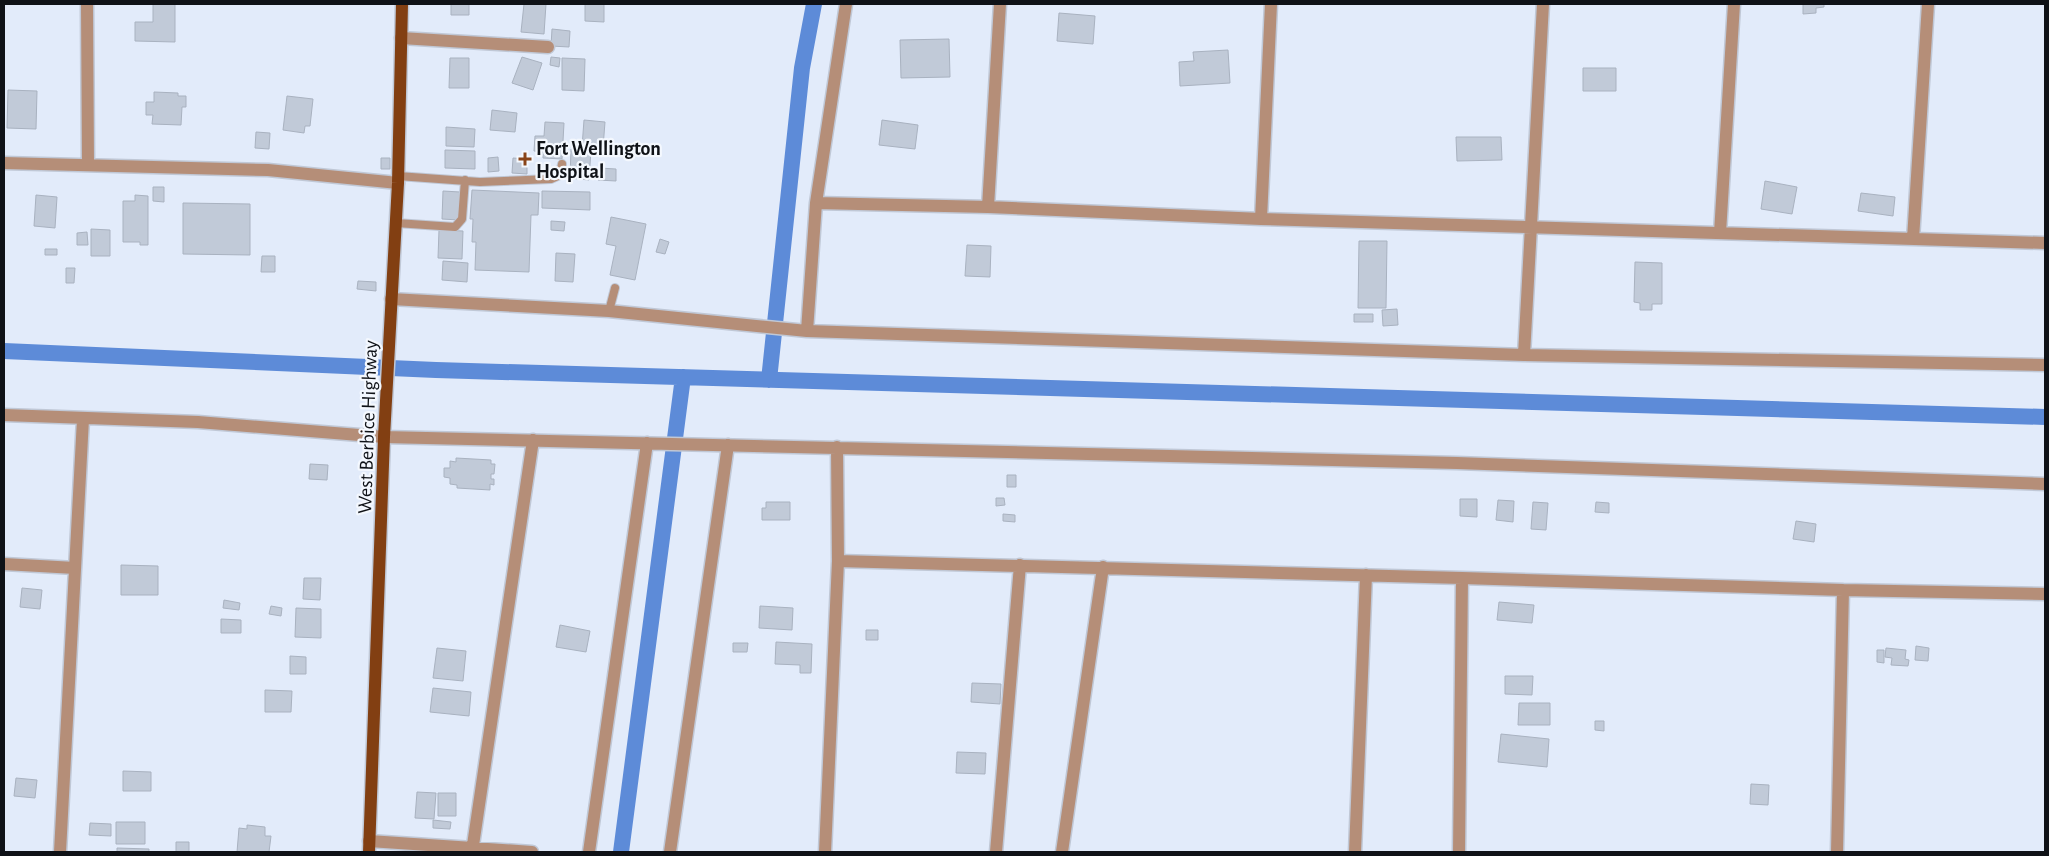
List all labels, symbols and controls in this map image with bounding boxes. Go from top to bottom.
place label: Fort Wellington Hospital [536,139,661,182]
marker: Fort Wellington Hospital [518,152,532,166]
street label: West Berbice Highway [355,339,381,514]

